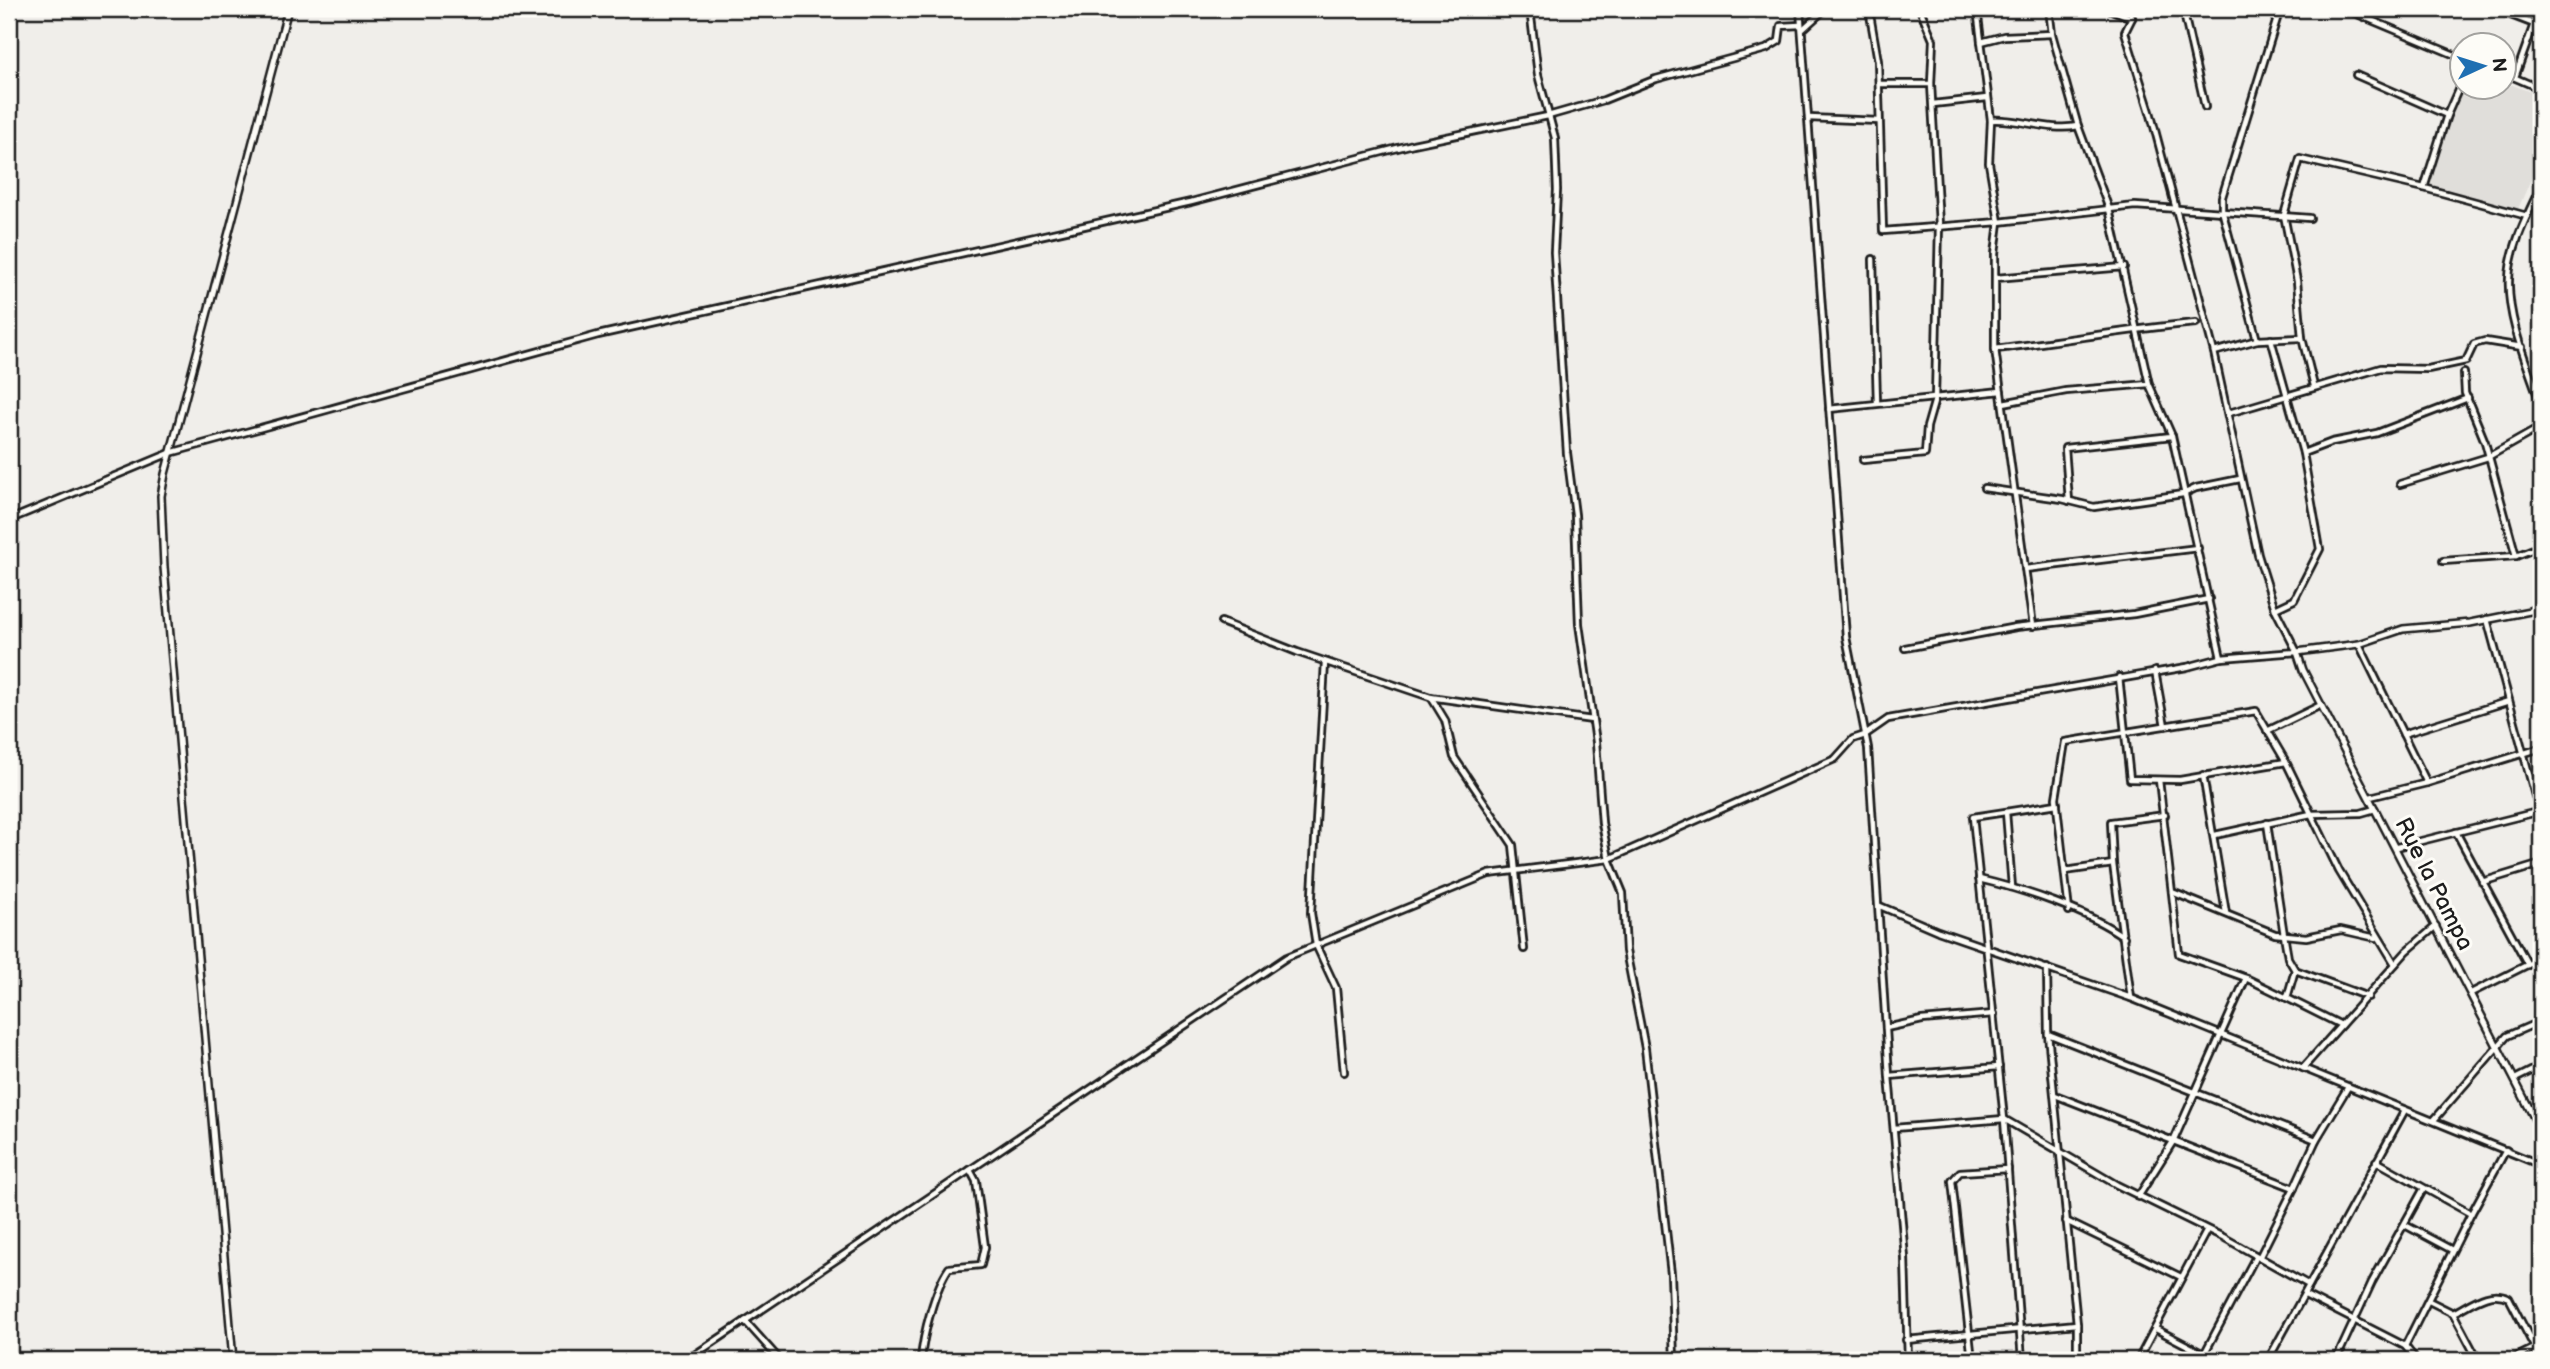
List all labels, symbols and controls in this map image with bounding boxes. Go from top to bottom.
north arrow [2448,32,2518,102]
text: N [2486,57,2510,73]
street label: Rue la Pampa [2389,813,2479,955]

